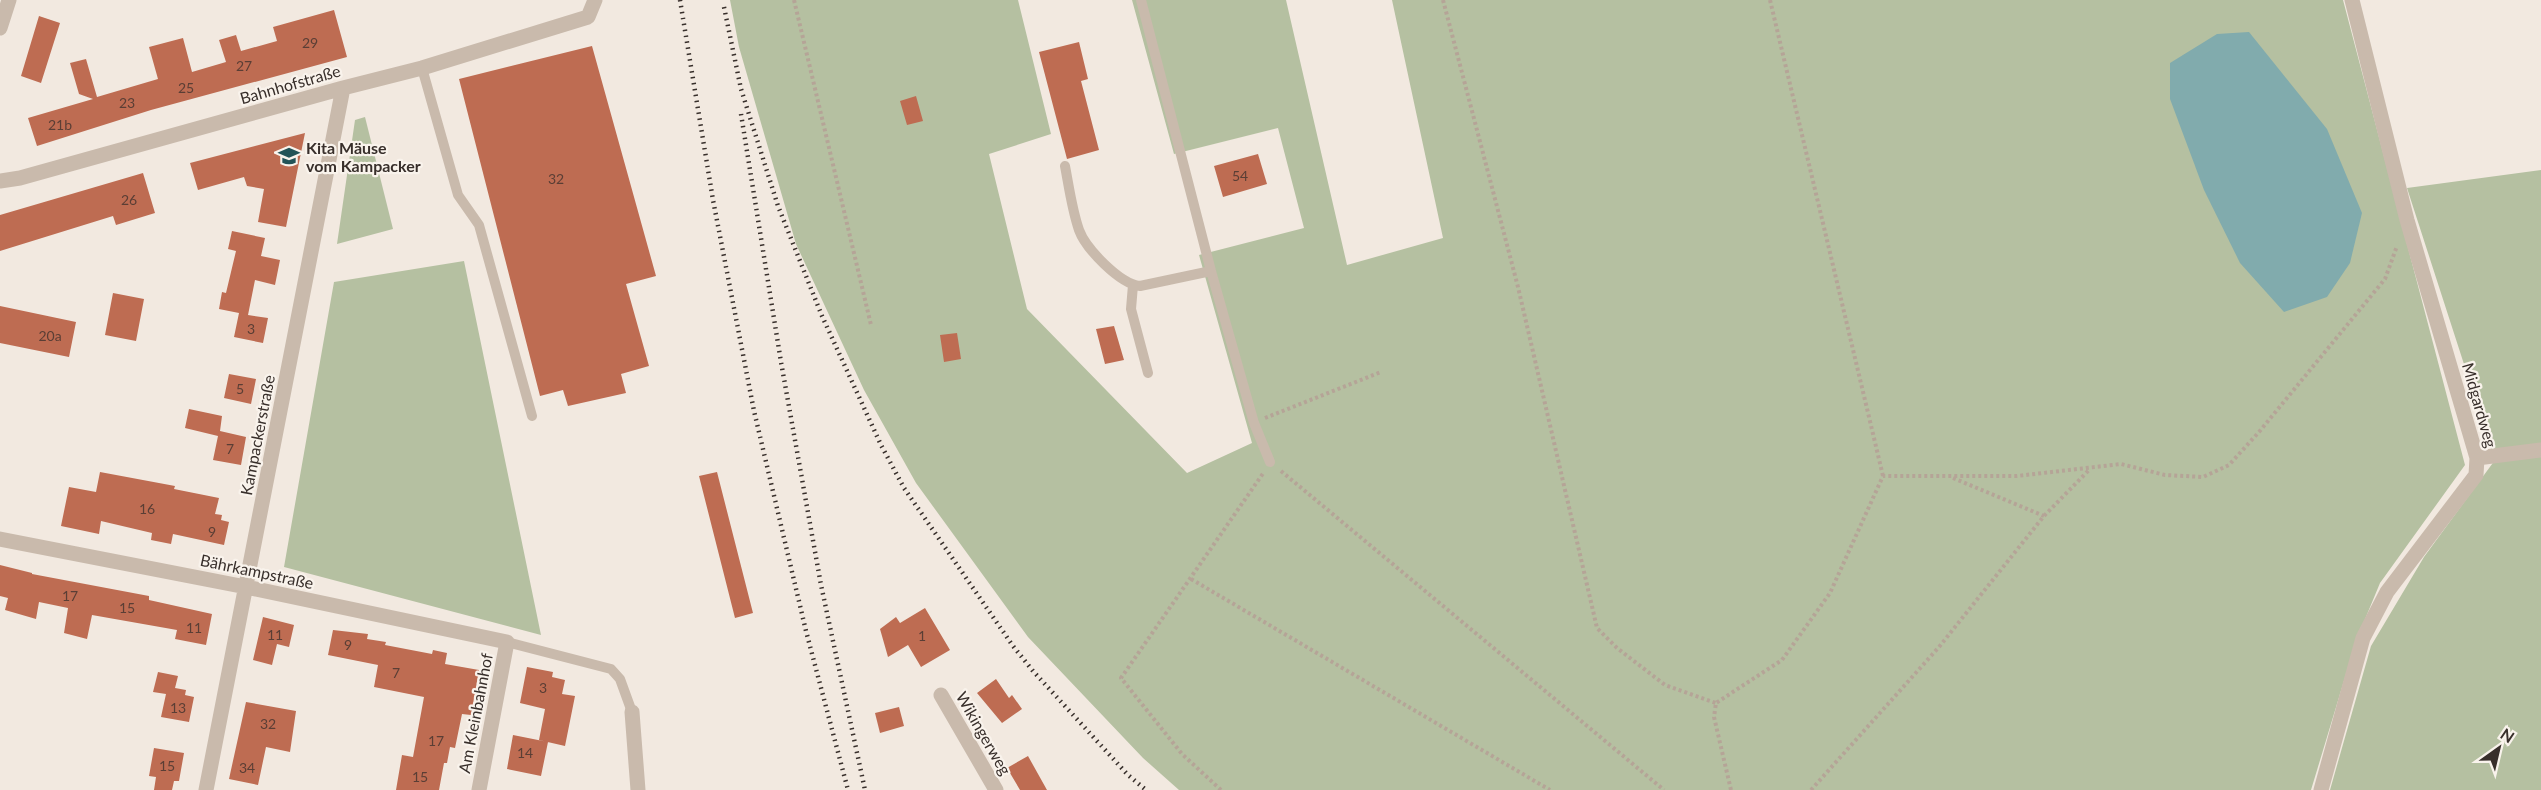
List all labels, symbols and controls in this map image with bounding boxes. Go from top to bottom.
house number: 29 [302,34,318,51]
house number: 27 [236,57,252,74]
street label: Bahnhofstraße [238,61,342,107]
house number: 25 [178,79,194,96]
house number: 23 [119,94,135,111]
house number: 21b [48,116,72,133]
place label: Kita Mäuse vom Kampacker [306,138,421,175]
school or university icon: Kita Mäuse vom Kampacker [277,144,301,168]
house number: 54 [1232,167,1248,184]
house number: 32 [548,170,564,187]
house number: 26 [121,191,137,208]
house number: 3 [247,320,255,337]
house number: 20a [38,327,62,344]
street label: Midgardweg [2459,360,2501,450]
street label: Kampackerstraße [236,373,278,497]
house number: 5 [236,380,244,397]
house number: 7 [226,440,234,457]
house number: 16 [139,500,155,517]
house number: 9 [208,523,216,540]
street label: Bährkampstraße [199,550,315,592]
house number: 17 [62,587,78,604]
house number: 15 [119,599,135,616]
house number: 11 [186,619,202,636]
house number: 11 [267,626,283,643]
house number: 1 [918,627,926,644]
house number: 9 [344,636,352,653]
street label: Am Kleinbahnhof [454,651,496,775]
house number: 7 [392,664,400,681]
house number: 3 [539,679,547,696]
street label: Wikingerweg [953,688,1015,778]
house number: 13 [170,699,186,716]
house number: 32 [260,715,276,732]
north arrow [2469,718,2529,778]
text: N [2497,724,2518,746]
house number: 17 [428,732,444,749]
house number: 14 [517,744,533,761]
house number: 15 [159,757,175,774]
house number: 34 [239,759,255,776]
house number: 15 [412,768,428,785]

